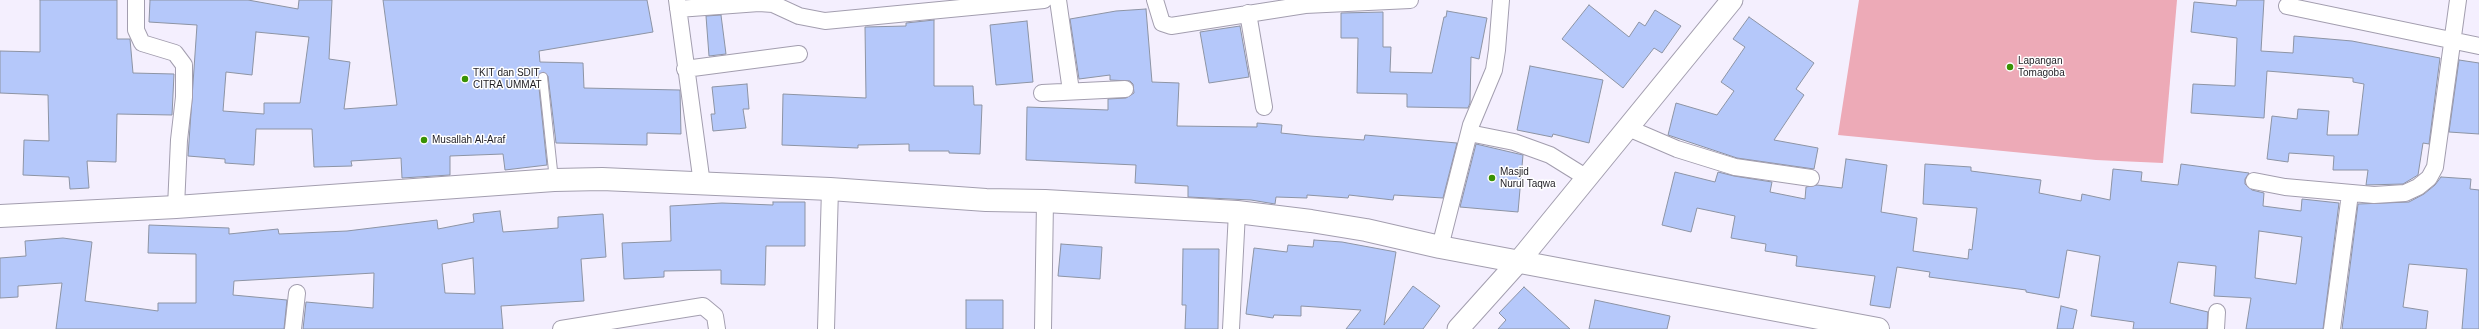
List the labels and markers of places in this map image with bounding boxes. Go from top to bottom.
place label: Lapangan Tomagoba [2018,55,2065,78]
marker: Lapangan Tomagoba [2005,62,2015,72]
place label: TKIT dan SDIT CITRA UMMAT [473,67,542,90]
marker: TKIT dan SDIT CITRA UMMAT [460,74,470,84]
place label: Musallah Al-Araf [432,134,505,146]
marker: Musallah Al-Araf [419,135,429,145]
place label: Masjid Nurul Taqwa [1500,166,1556,190]
marker: Masjid Nurul Taqwa [1487,173,1497,183]

